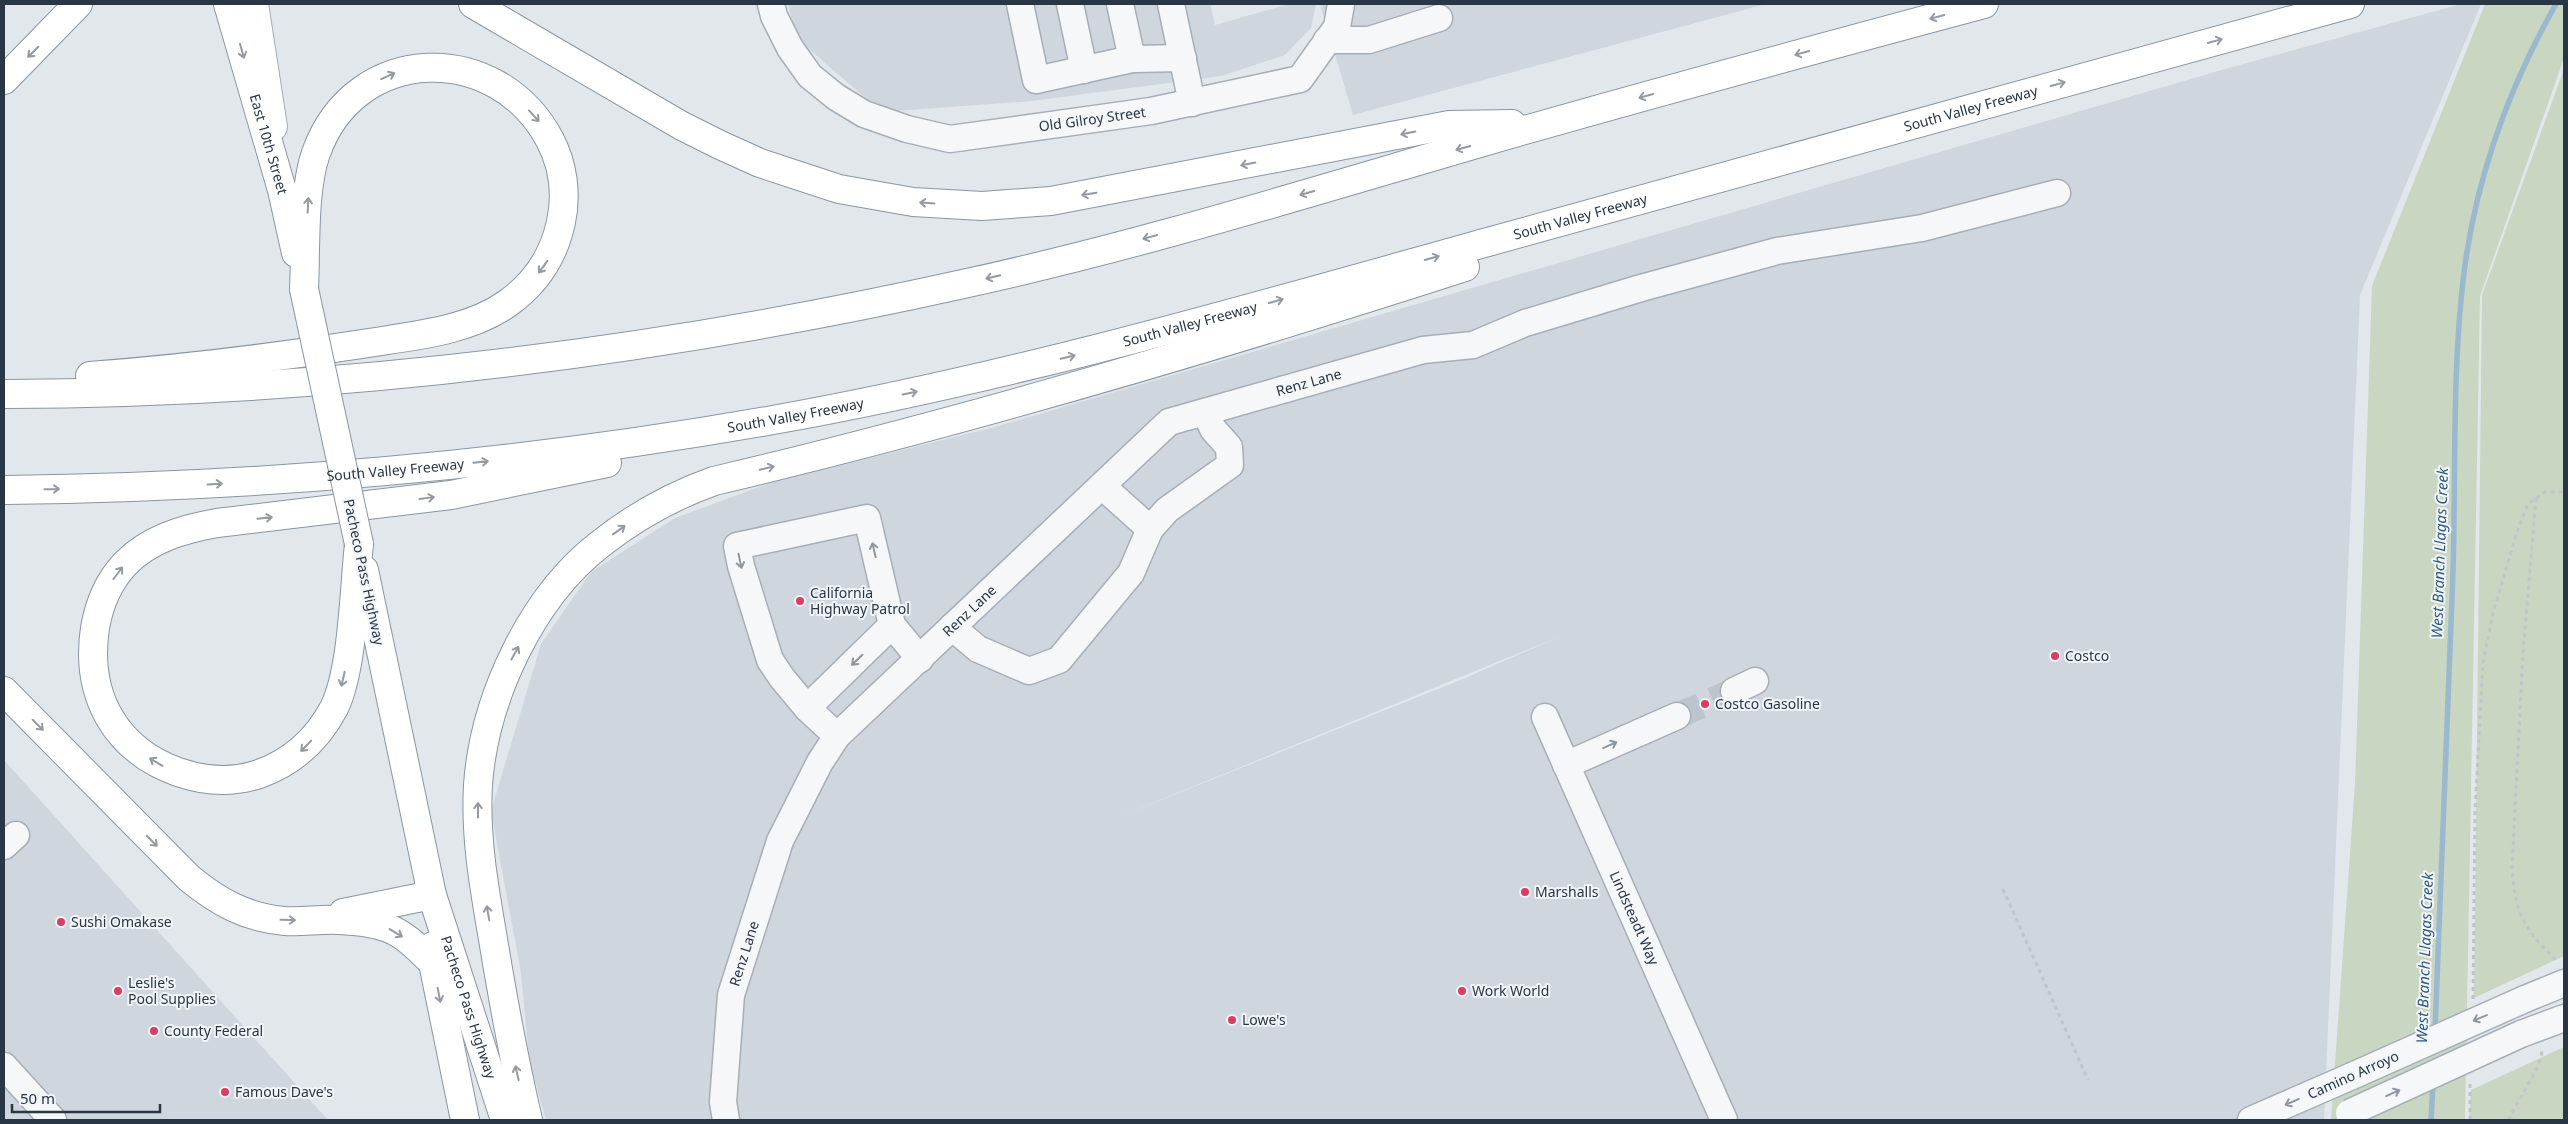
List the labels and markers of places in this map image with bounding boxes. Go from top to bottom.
place label: California Highway Patrol [810,583,910,618]
marker: California Highway Patrol [794,595,806,607]
place label: Costco [2065,646,2109,665]
marker: Costco [2049,650,2061,662]
place label: Costco Gasoline [1715,694,1820,713]
marker: Costco Gasoline [1699,698,1711,710]
place label: Marshalls [1535,882,1599,901]
marker: Marshalls [1519,886,1531,898]
place label: Sushi Omakase [71,912,172,931]
marker: Sushi Omakase [55,916,67,928]
place label: Leslie's Pool Supplies [128,973,216,1008]
place label: Work World [1472,981,1549,1000]
marker: Leslie's Pool Supplies [112,985,124,997]
marker: Work World [1456,985,1468,997]
place label: Lowe's [1242,1010,1286,1029]
marker: Lowe's [1226,1014,1238,1026]
place label: County Federal [164,1021,263,1040]
marker: County Federal [148,1025,160,1037]
place label: Famous Dave's [235,1082,333,1101]
marker: Famous Dave's [219,1086,231,1098]

